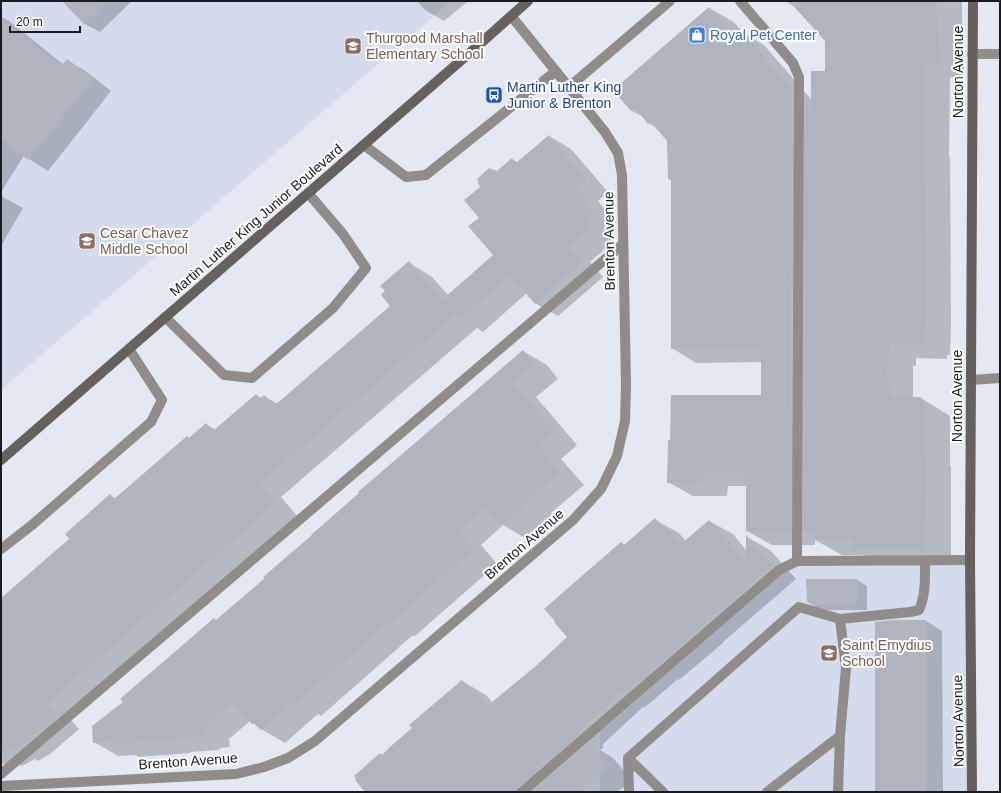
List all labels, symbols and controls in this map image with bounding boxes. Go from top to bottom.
scale bar [10,8,80,34]
text: 20 m [16,15,43,29]
shop icon: Royal Pet Center [687,25,707,45]
street label: Norton Avenue [950,26,966,118]
place label: Royal Pet Center [710,27,817,43]
place label: Thurgood Marshall Elementary School [366,30,484,62]
school or university icon: Thurgood Marshall Elementary School [343,36,363,56]
place label: Martin Luther King Junior & Brenton [507,79,621,111]
bus stop icon: Martin Luther King Junior & Brenton [484,85,504,105]
street label: Martin Luther King Junior Boulevard [166,141,346,299]
street label: Brenton Avenue [600,191,618,291]
place label: Cesar Chavez Middle School [100,225,189,257]
school or university icon: Cesar Chavez Middle School [77,231,97,251]
street label: Norton Avenue [949,350,965,442]
street label: Brenton Avenue [481,505,567,583]
place label: Saint Emydius School [842,637,931,669]
school or university icon: Saint Emydius School [819,643,839,663]
street label: Norton Avenue [949,674,967,767]
street label: Brenton Avenue [138,750,238,772]

